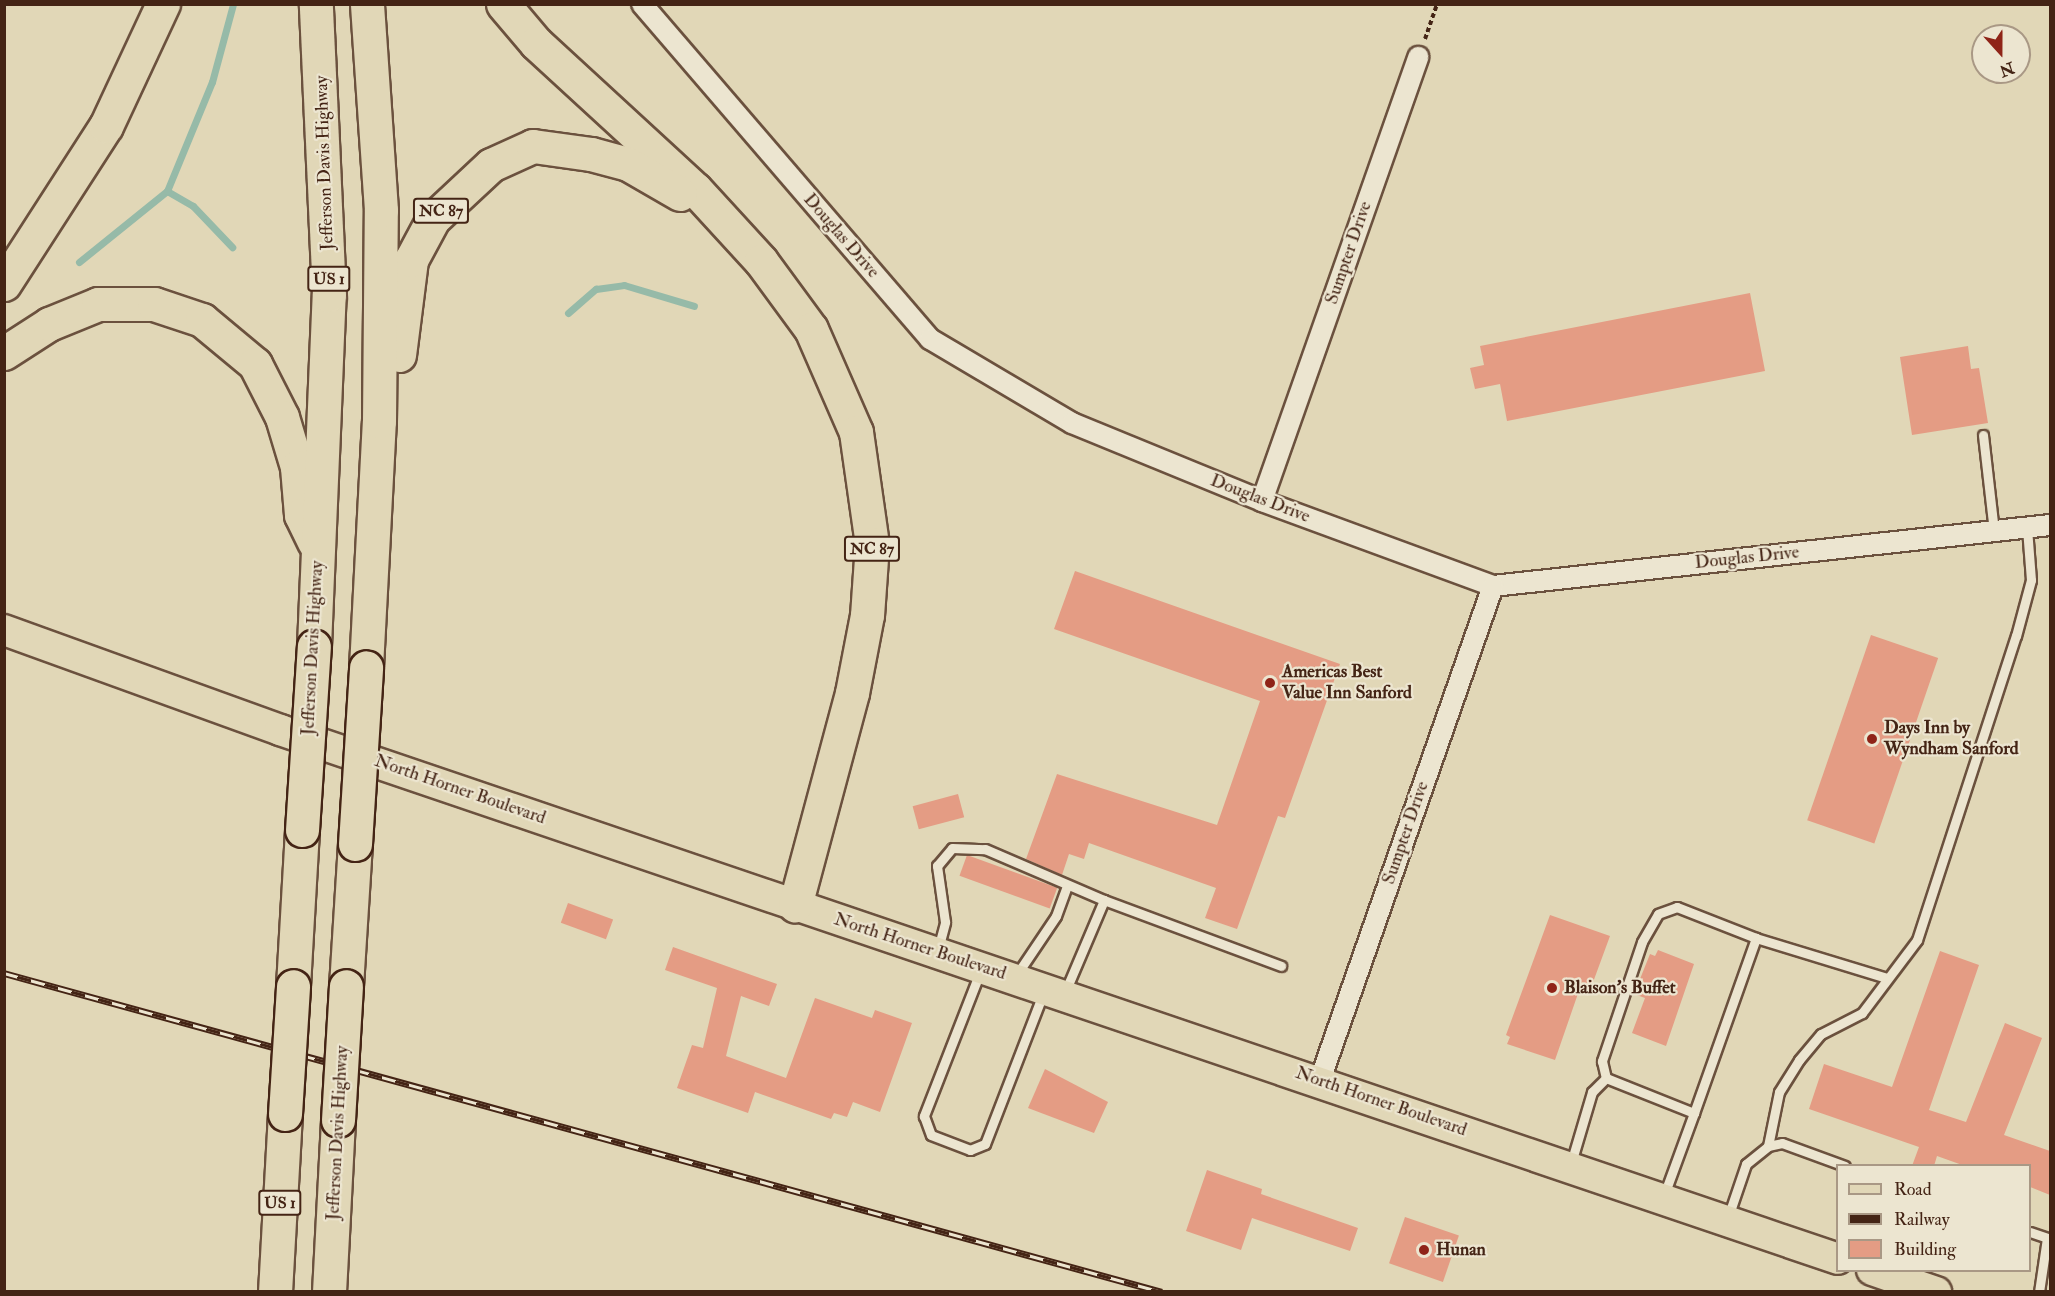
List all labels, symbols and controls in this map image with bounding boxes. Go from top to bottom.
north arrow [1971,24,2031,84]
text: N [1996,57,2017,81]
street label: Jefferson Davis Highway [311,75,339,251]
street label: Douglas Drive [799,189,883,283]
road number: NC 87 [412,198,470,224]
street label: Sumpter Drive [1321,199,1377,307]
road number: US 1 [306,266,352,292]
street label: Douglas Drive [1207,470,1313,528]
road number: NC 87 [844,536,900,562]
street label: Douglas Drive [1694,542,1800,574]
street label: Jefferson Davis Highway [298,560,328,736]
place label: Americas Best Value Inn Sanford [1282,662,1412,704]
marker: Americas Best Value Inn Sanford [1263,676,1277,690]
place label: Days Inn by Wyndham Sanford [1884,718,2019,760]
marker: Days Inn by Wyndham Sanford [1865,732,1879,746]
street label: North Horner Boulevard [372,751,548,829]
street label: Sumpter Drive [1378,779,1434,887]
street label: North Horner Boulevard [831,909,1009,985]
place label: Blaison’s Buffet [1564,977,1676,999]
marker: Blaison’s Buffet [1545,981,1559,995]
street label: Jefferson Davis Highway [323,1045,353,1221]
street label: North Horner Boulevard [1293,1063,1469,1141]
legend [1836,1164,2031,1272]
text: Road [1894,1178,1932,1201]
road number: US 1 [258,1190,302,1216]
text: Railway [1894,1208,1950,1231]
text: Building [1894,1238,1956,1261]
place label: Hunan [1436,1239,1486,1261]
marker: Hunan [1417,1243,1431,1257]

